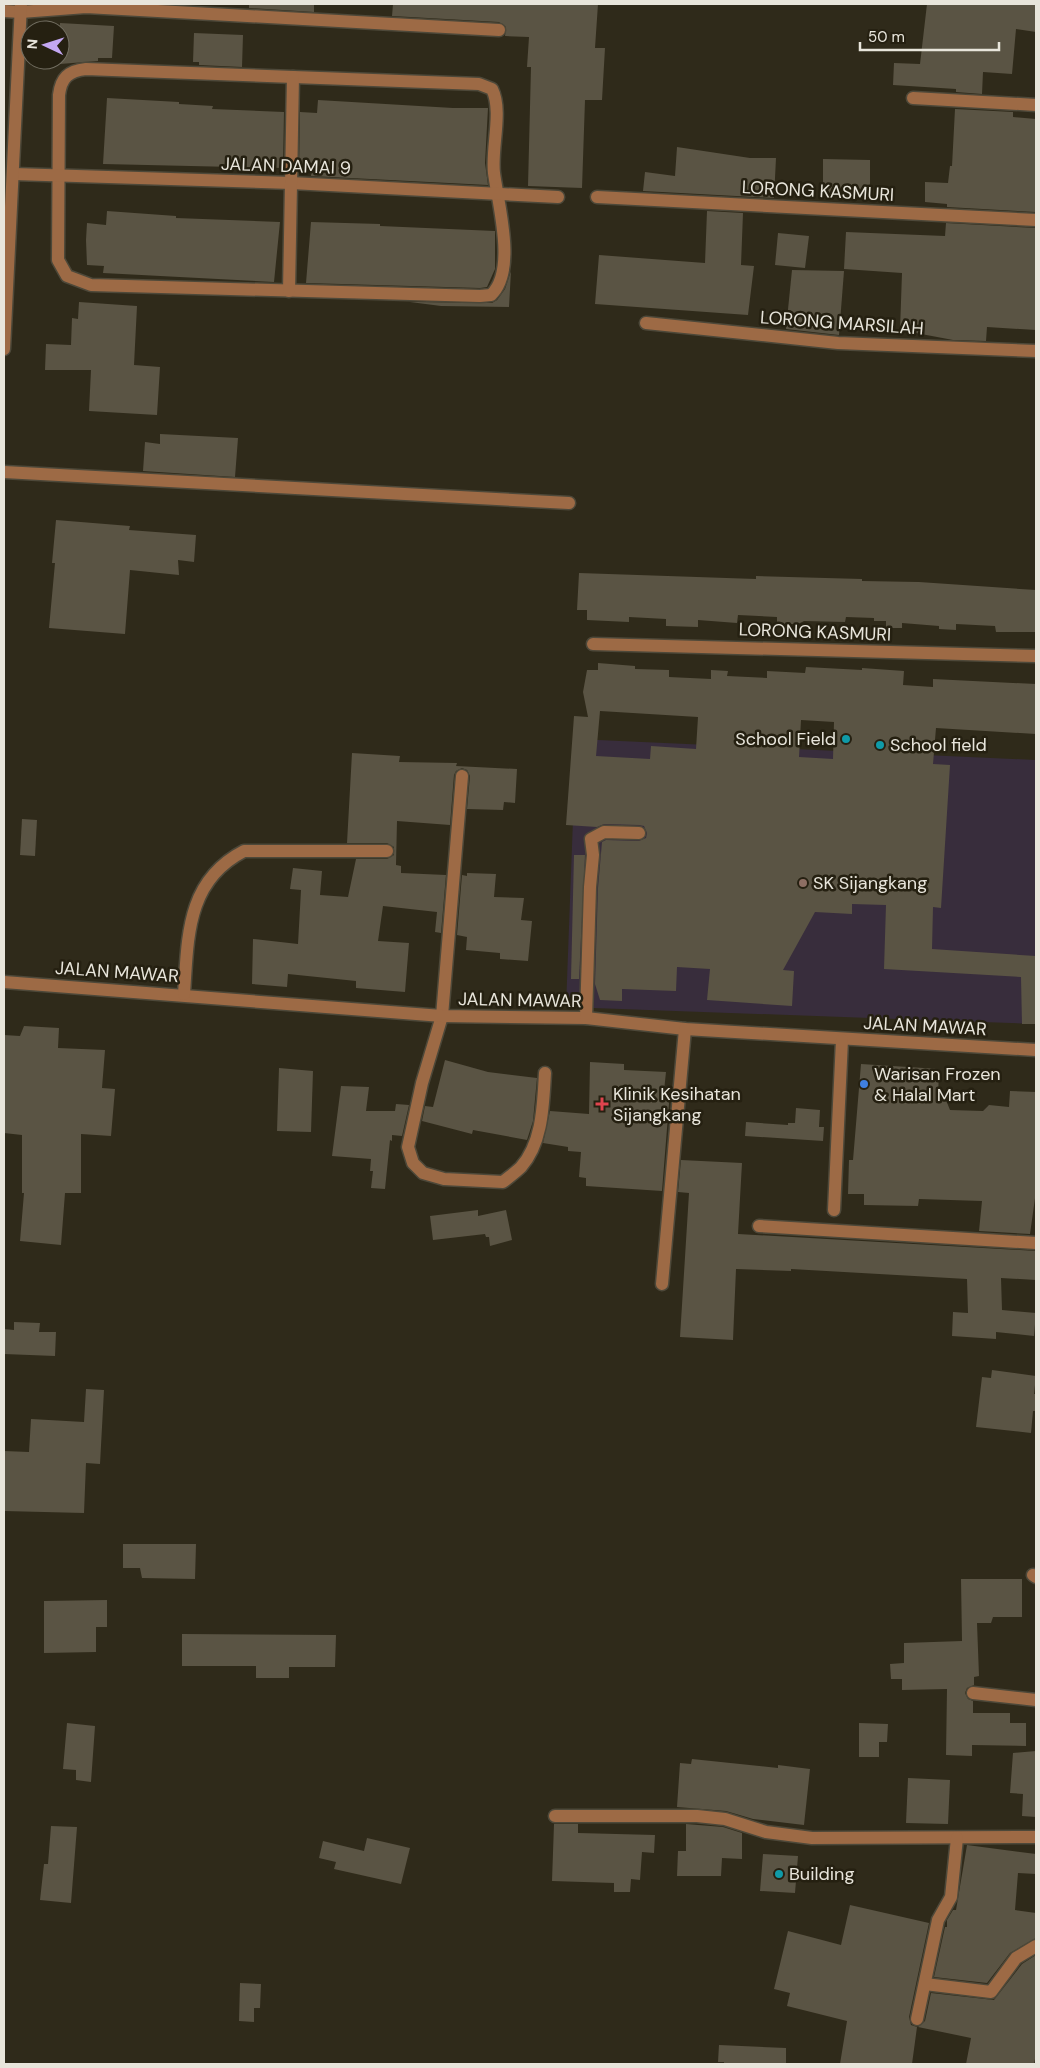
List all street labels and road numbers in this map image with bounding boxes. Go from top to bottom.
street label: JALAN DAMAI 9 [221,152,351,180]
street label: LORONG KASMURI [741,175,895,207]
street label: LORONG MARSILAH [759,305,925,341]
street label: LORONG KASMURI [738,617,892,647]
street label: JALAN MAWAR [54,956,180,988]
street label: JALAN MAWAR [458,987,582,1013]
street label: JALAN MAWAR [863,1011,987,1041]

